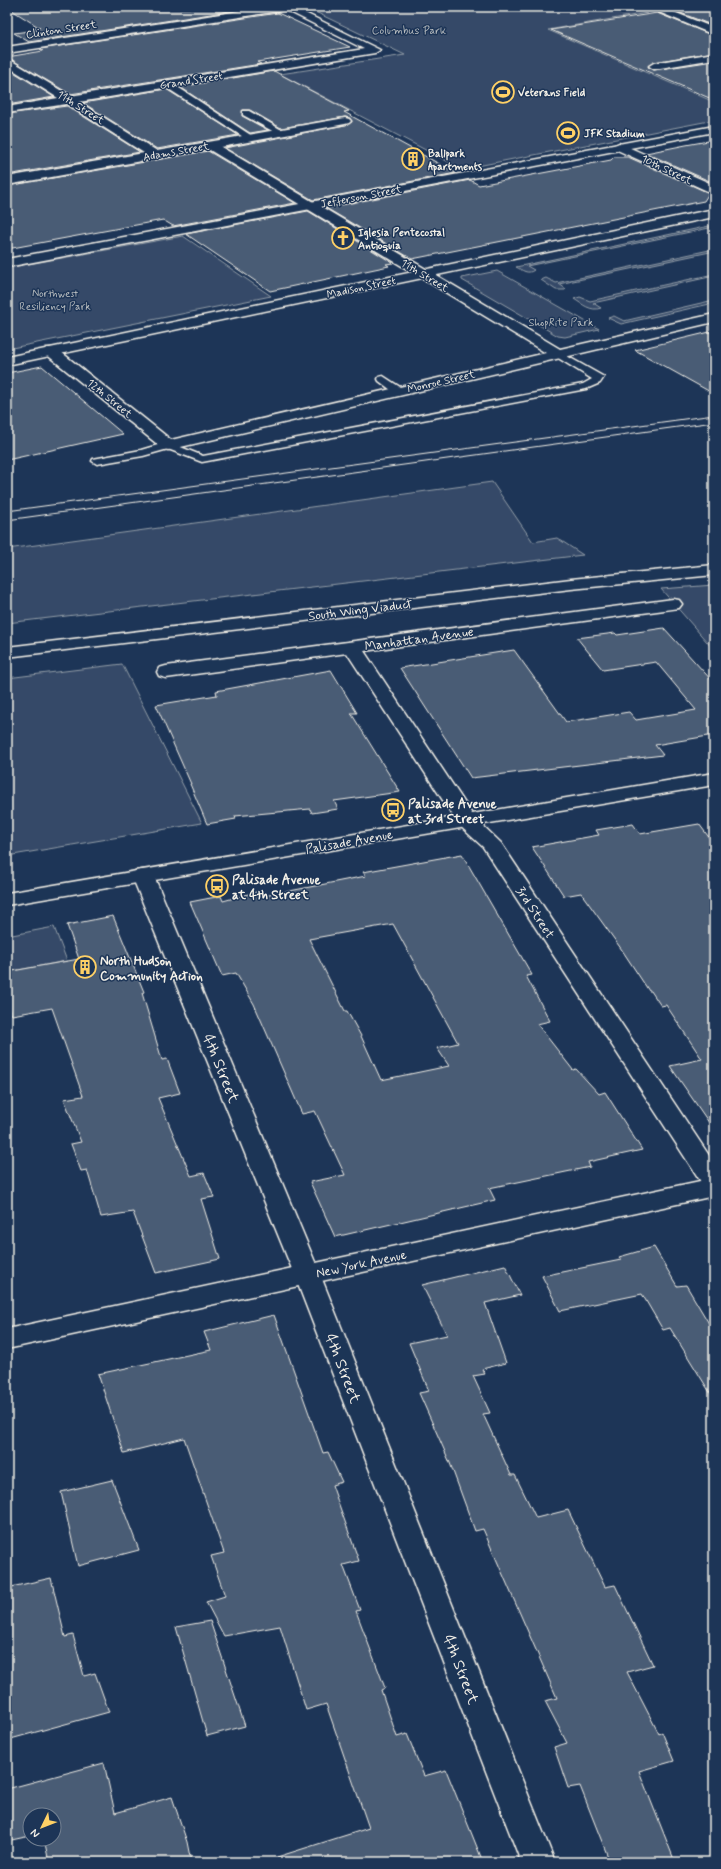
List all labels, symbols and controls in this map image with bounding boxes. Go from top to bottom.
street label: Clinton Street [25,17,98,42]
park label: Columbus Park [372,24,446,38]
street label: Grand Street [159,69,224,93]
sports icon: Veterans Field [490,79,516,105]
place label: Veterans Field [518,86,586,100]
street label: 11th Street [54,88,107,128]
sports icon: JFK Stadium [555,120,581,146]
place label: JFK Stadium [584,127,645,141]
street label: Adams Street [142,139,211,165]
building icon: Ballpark Apartments [400,146,426,172]
place label: Ballpark Apartments [428,147,483,175]
street label: 10th Street [639,152,695,188]
street label: Jefferson Street [319,182,404,212]
church icon: Iglesia Pentecostal Antioquia [330,225,356,251]
place label: Iglesia Pentecostal Antioquia [358,226,445,253]
street label: 11th Street [398,256,451,296]
street label: Madison Street [325,274,397,302]
park label: Northwest Resiliency Park [19,287,91,314]
park label: ShopRite Park [528,316,594,330]
street label: Monroe Street [406,367,477,397]
street label: 12th Street [84,376,135,422]
street label: South Wing Viaduct [307,596,414,626]
street label: Manhattan Avenue [364,623,475,656]
place label: Palisade Avenue at 3rd Street [408,796,497,828]
bus stop icon: Palisade Avenue at 3rd Street [380,797,406,823]
street label: Palisade Avenue [304,826,394,859]
place label: Palisade Avenue at 4th Street [232,872,321,904]
bus stop icon: Palisade Avenue at 4th Street [204,873,230,899]
street label: 3rd Street [512,883,558,942]
place label: North Hudson Community Action [100,953,203,985]
building icon: North Hudson Community Action [72,954,98,980]
street label: 4th Street [197,1031,244,1107]
street label: New York Avenue [314,1247,408,1282]
street label: 4th Street [320,1331,366,1407]
street label: 4th Street [438,1632,484,1708]
north arrow [22,1807,62,1847]
text: N [28,1826,43,1841]

